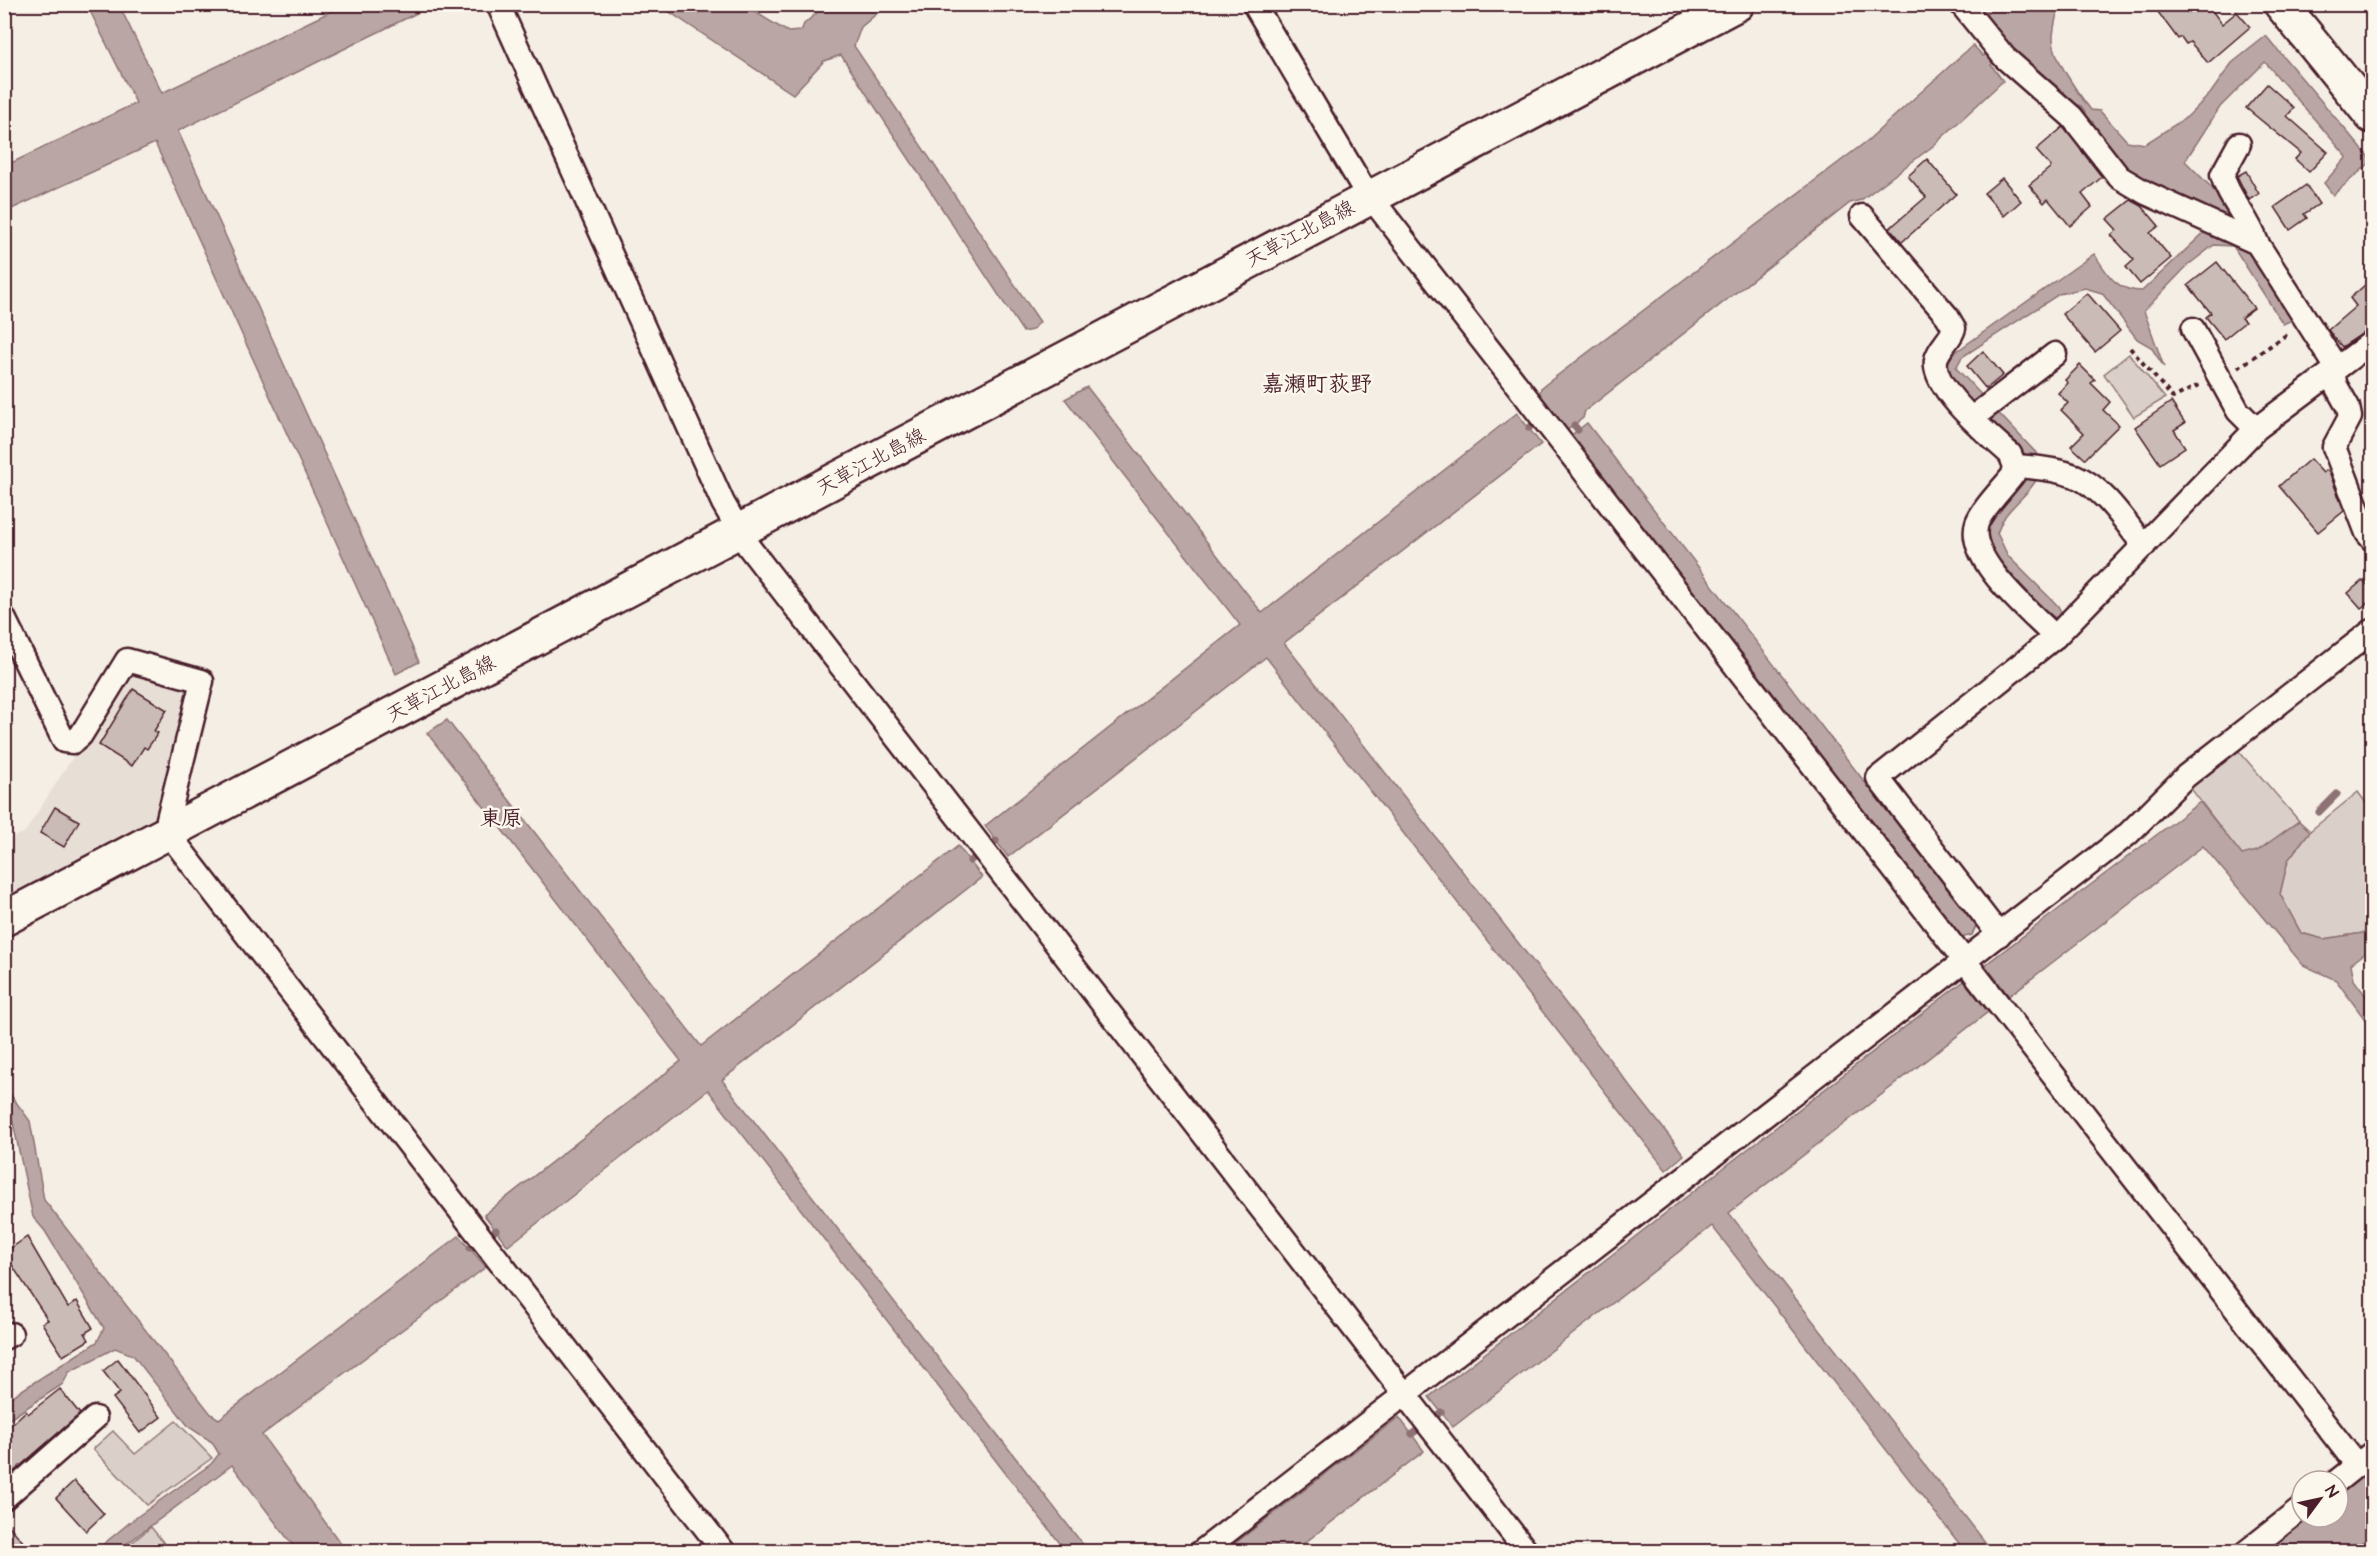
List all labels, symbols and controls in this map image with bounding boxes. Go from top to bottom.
street label: 天草江北島線 [1240,193,1360,275]
district label: 嘉瀬町荻野 [1262,369,1372,400]
street label: 天草江北島線 [811,421,931,503]
street label: 天草江北島線 [381,648,501,730]
district label: 東原 [480,804,522,833]
north arrow [2290,1469,2350,1529]
text: N [2320,1481,2344,1502]

